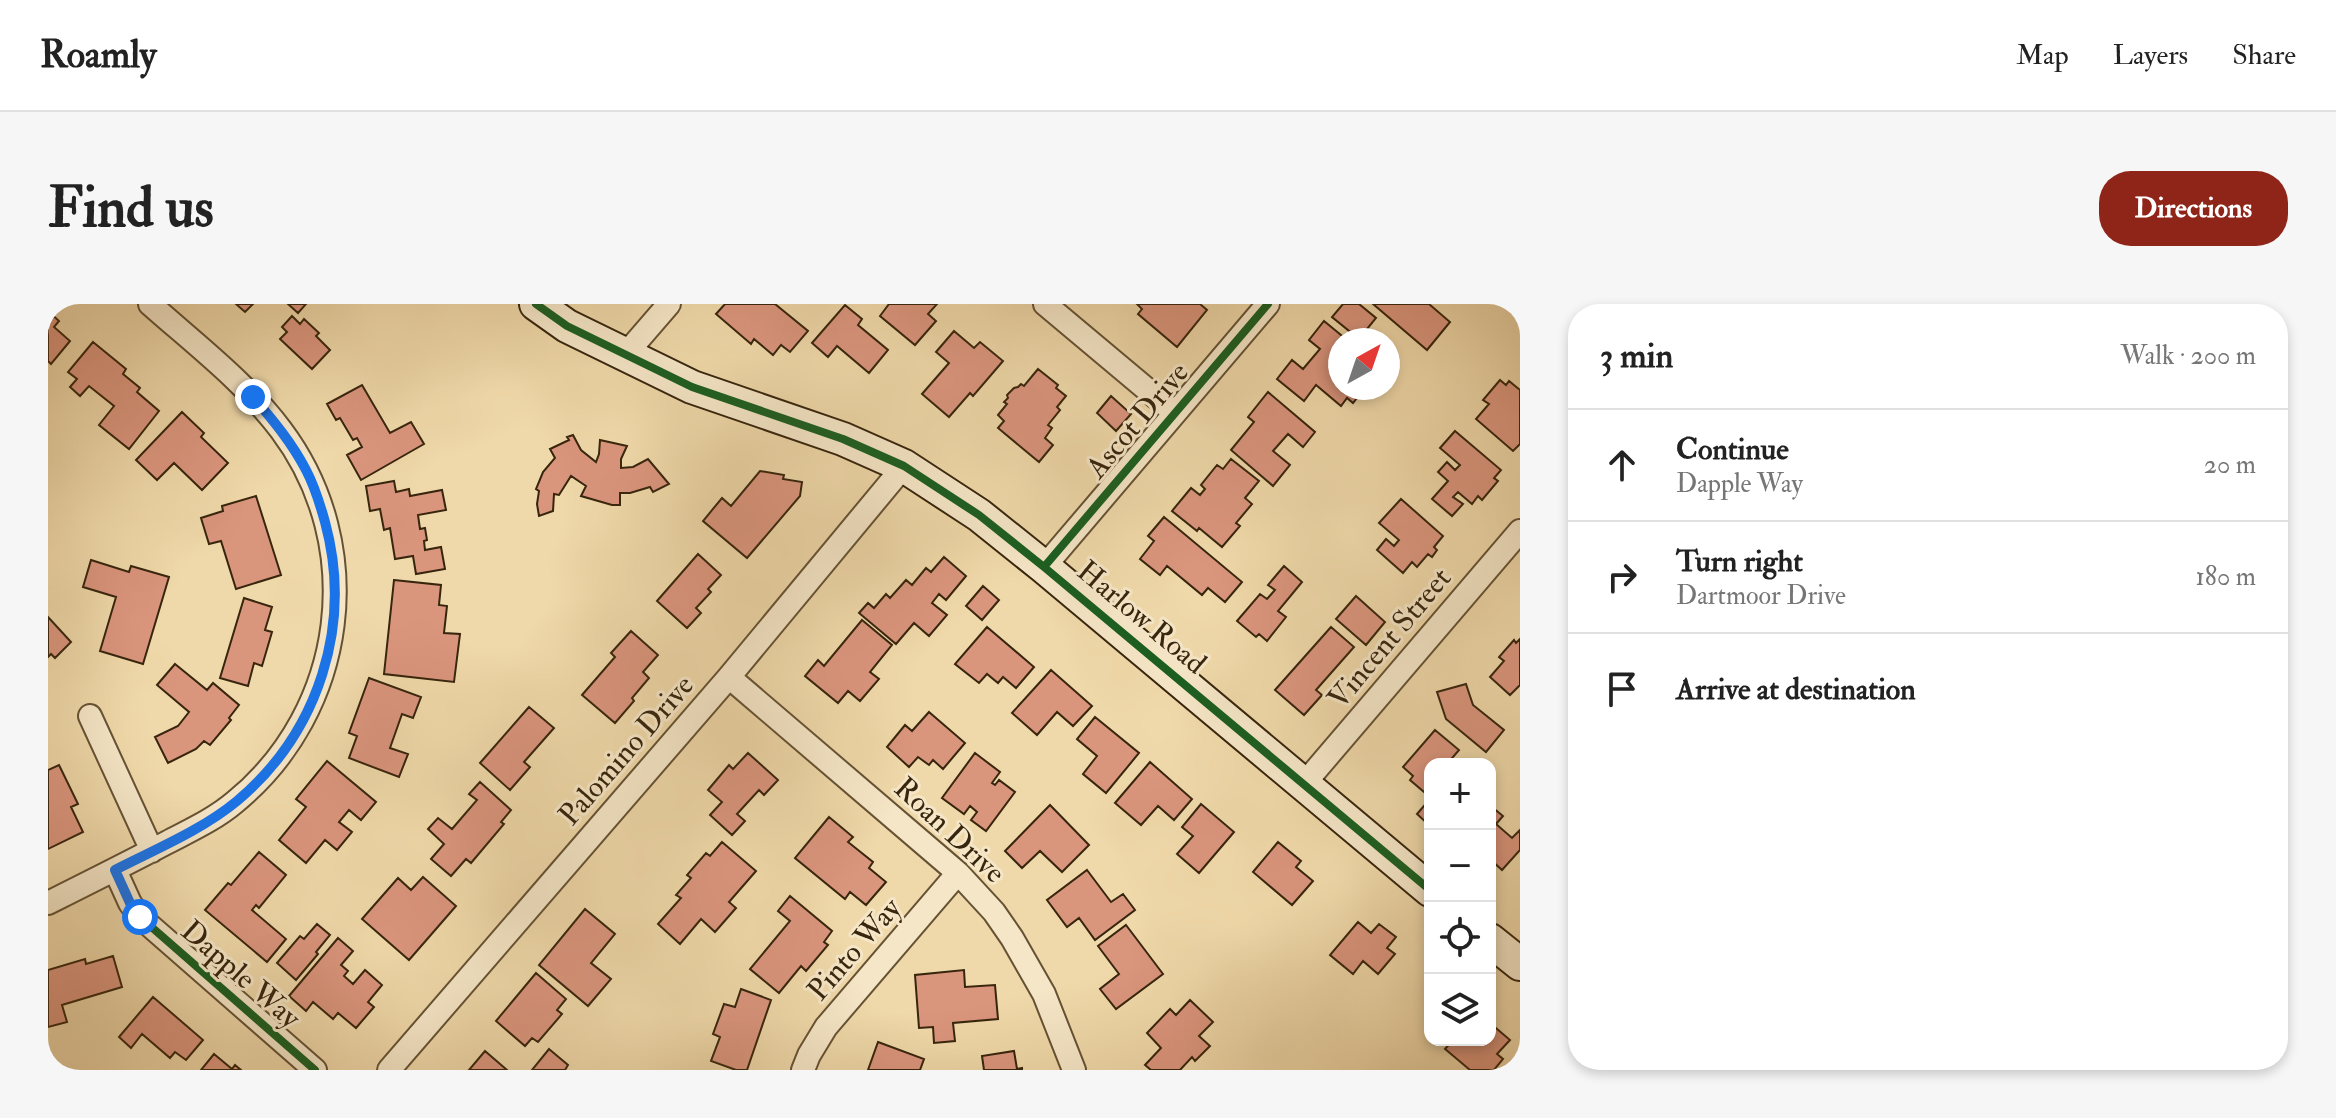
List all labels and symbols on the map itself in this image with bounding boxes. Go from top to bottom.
north arrow [1328,328,1400,400]
street label: Ascot Drive [1077,355,1197,487]
route end [235,379,271,415]
street label: Harlow Road [1070,553,1214,682]
street label: Vincent Street [1320,560,1459,716]
street label: Palomino Drive [551,668,702,833]
street label: Roan Drive [886,770,1013,891]
street label: Pinto Way [800,890,910,1008]
route start [122,899,158,935]
street label: Dapple Way [173,912,309,1037]

